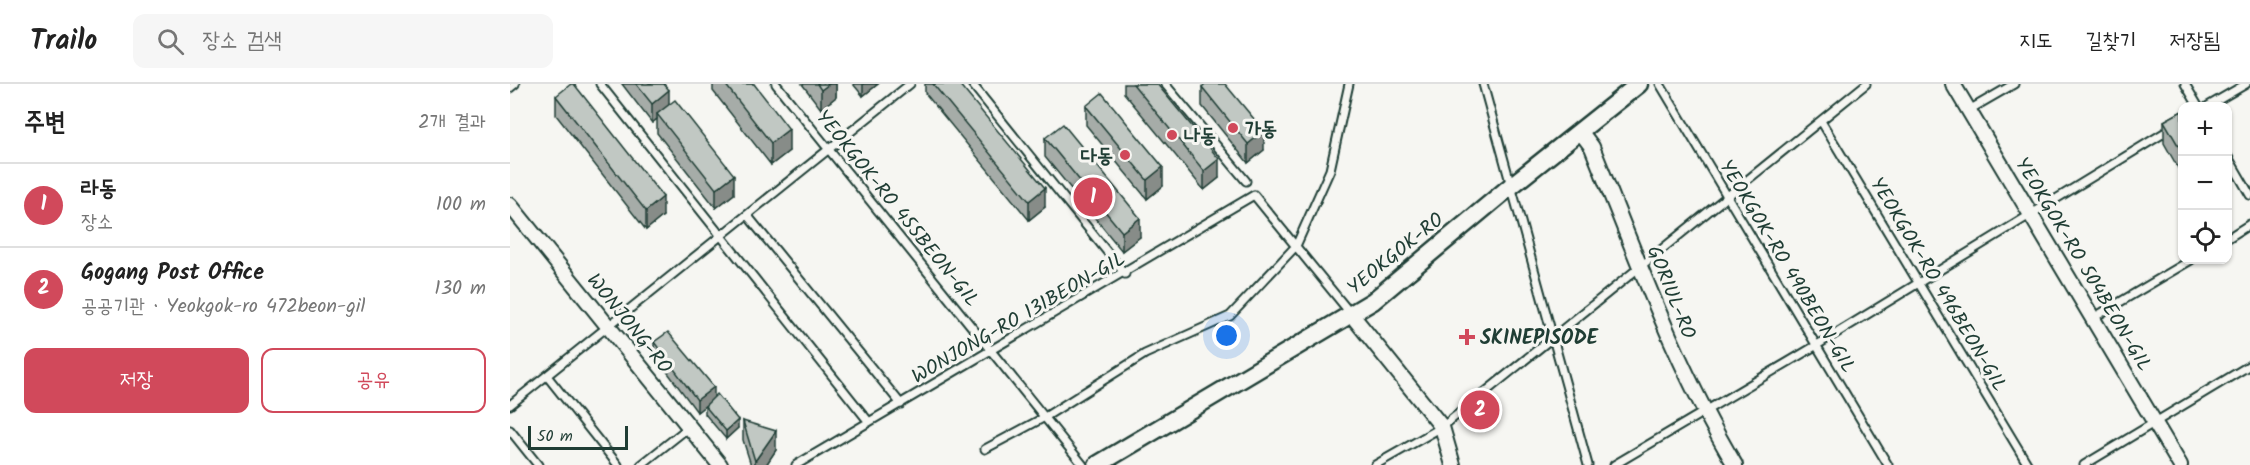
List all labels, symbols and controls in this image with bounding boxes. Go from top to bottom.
search box [133,14,553,68]
text: Trailo [30,19,97,64]
text: 장소 검색 [202,24,282,59]
icon: search [154,25,187,58]
text: 지도 [2019,25,2053,58]
text: 길찾기 [2086,25,2136,58]
text: 저장됨 [2169,25,2220,58]
text: 주변 [24,102,66,144]
map controls [2178,102,2232,264]
button: + [2178,102,2232,156]
street label: YEOKGOK-RO 455BEON-GIL [807,104,986,315]
text: 2개 결과 [418,107,486,139]
place label: 가동 [1245,114,1277,146]
place label: 나동 [1184,121,1216,153]
marker: 가동 [1226,121,1240,135]
marker: 나동 [1165,128,1179,142]
place label: 다동 [1081,141,1113,173]
marker: 다동 [1118,148,1132,162]
street label: YEOKGOK-RO 504BEON-GIL [2005,152,2159,378]
street label: YEOKGOK-RO 490BEON-GIL [1710,154,1863,380]
button: − [2178,156,2232,210]
text: 라동 [81,172,116,207]
street label: YEOKGOK-RO 496BEON-GIL [1860,172,2014,398]
pin: 1 [1074,174,1112,220]
text: 1 [40,189,47,221]
text: 100 m [436,189,486,221]
street label: YEOKGOK-RO [1341,205,1452,304]
text: 장소 [81,207,113,239]
button: locate [2178,210,2232,264]
street label: GORIUL-RO [1637,241,1703,344]
street label: WONJONG-RO 131BEON-GIL [906,244,1132,393]
text: Gogang Post Office [81,256,264,291]
street label: WONJONG-RO [578,267,679,382]
text: 2 [38,273,49,305]
text: 130 m [434,273,486,305]
text: 공공기관 · Yeokgok-ro 472beon-gil [81,291,365,323]
your location [1212,321,1241,350]
place label: SKINEPISODE [1480,323,1599,355]
marker: SKINEPISODE [1458,328,1476,346]
button: 저장 [24,348,249,413]
button: 공유 [261,348,486,413]
pin: 2 [1460,388,1500,432]
scale bar [528,423,628,450]
text: 50 m [537,424,573,449]

